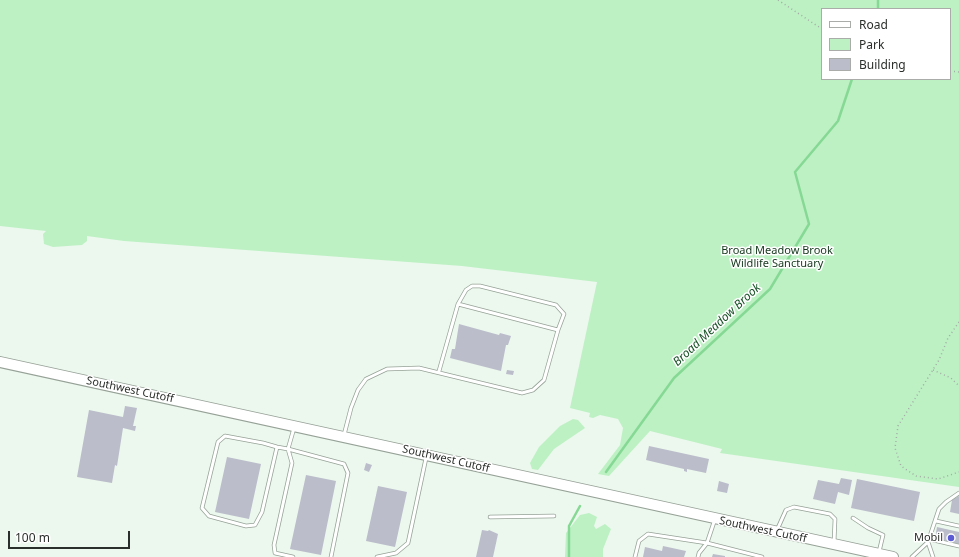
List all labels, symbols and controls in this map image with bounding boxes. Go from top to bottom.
legend [821,8,951,80]
text: Road [859,16,888,33]
text: Park [859,36,884,53]
text: Building [859,56,906,73]
park label: Broad Meadow Brook Wildlife Sanctuary [721,244,833,270]
water label: Broad Meadow Brook [670,281,764,369]
street label: Southwest Cutoff [85,374,175,406]
street label: Southwest Cutoff [401,443,491,475]
street label: Southwest Cutoff [718,514,808,546]
scale bar [10,523,132,549]
text: 100 m [15,529,50,546]
place label: Mobil [914,531,943,545]
marker: Mobil [946,533,956,543]

